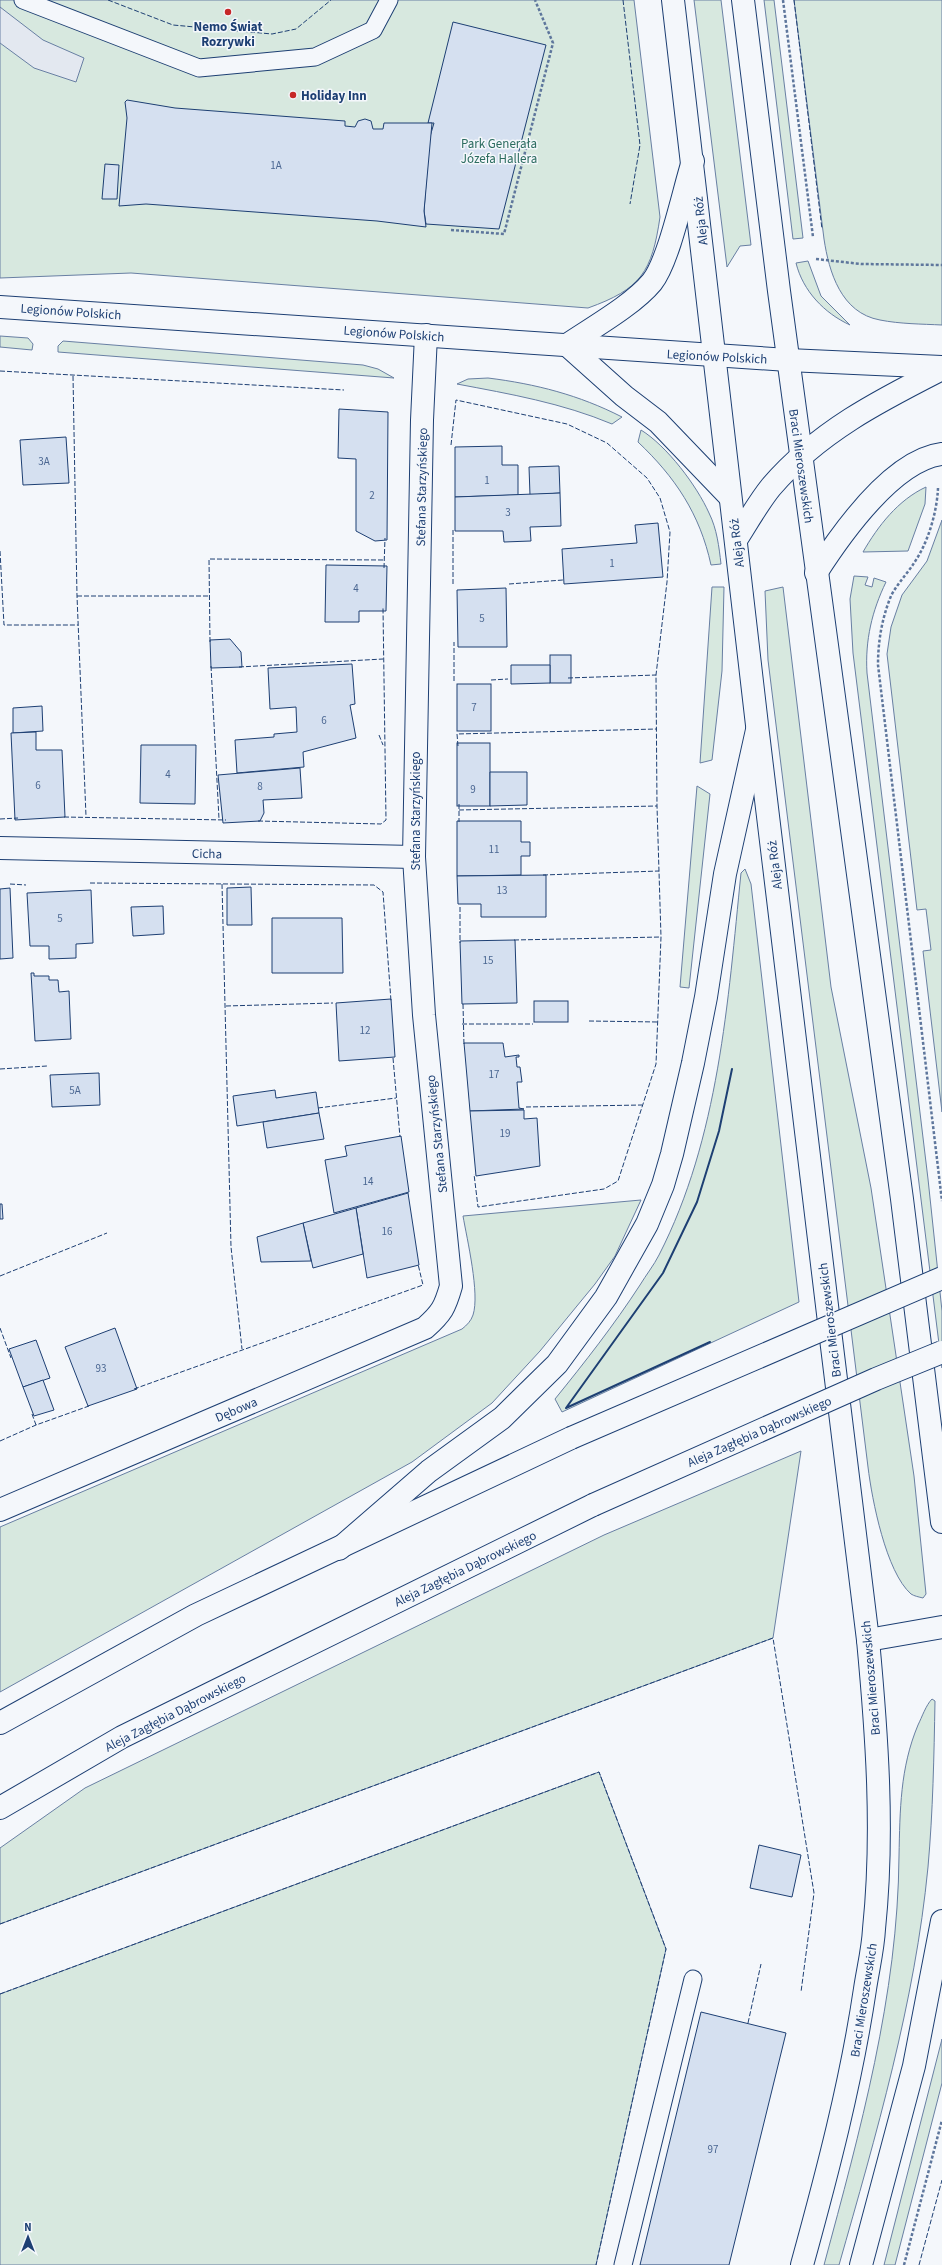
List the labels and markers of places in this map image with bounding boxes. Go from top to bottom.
marker: Nemo Świat Rozrywki [223,7,233,17]
place label: Nemo Świat Rozrywki [194,18,262,51]
place label: Holiday Inn [301,87,367,105]
marker: Holiday Inn [288,90,298,100]

